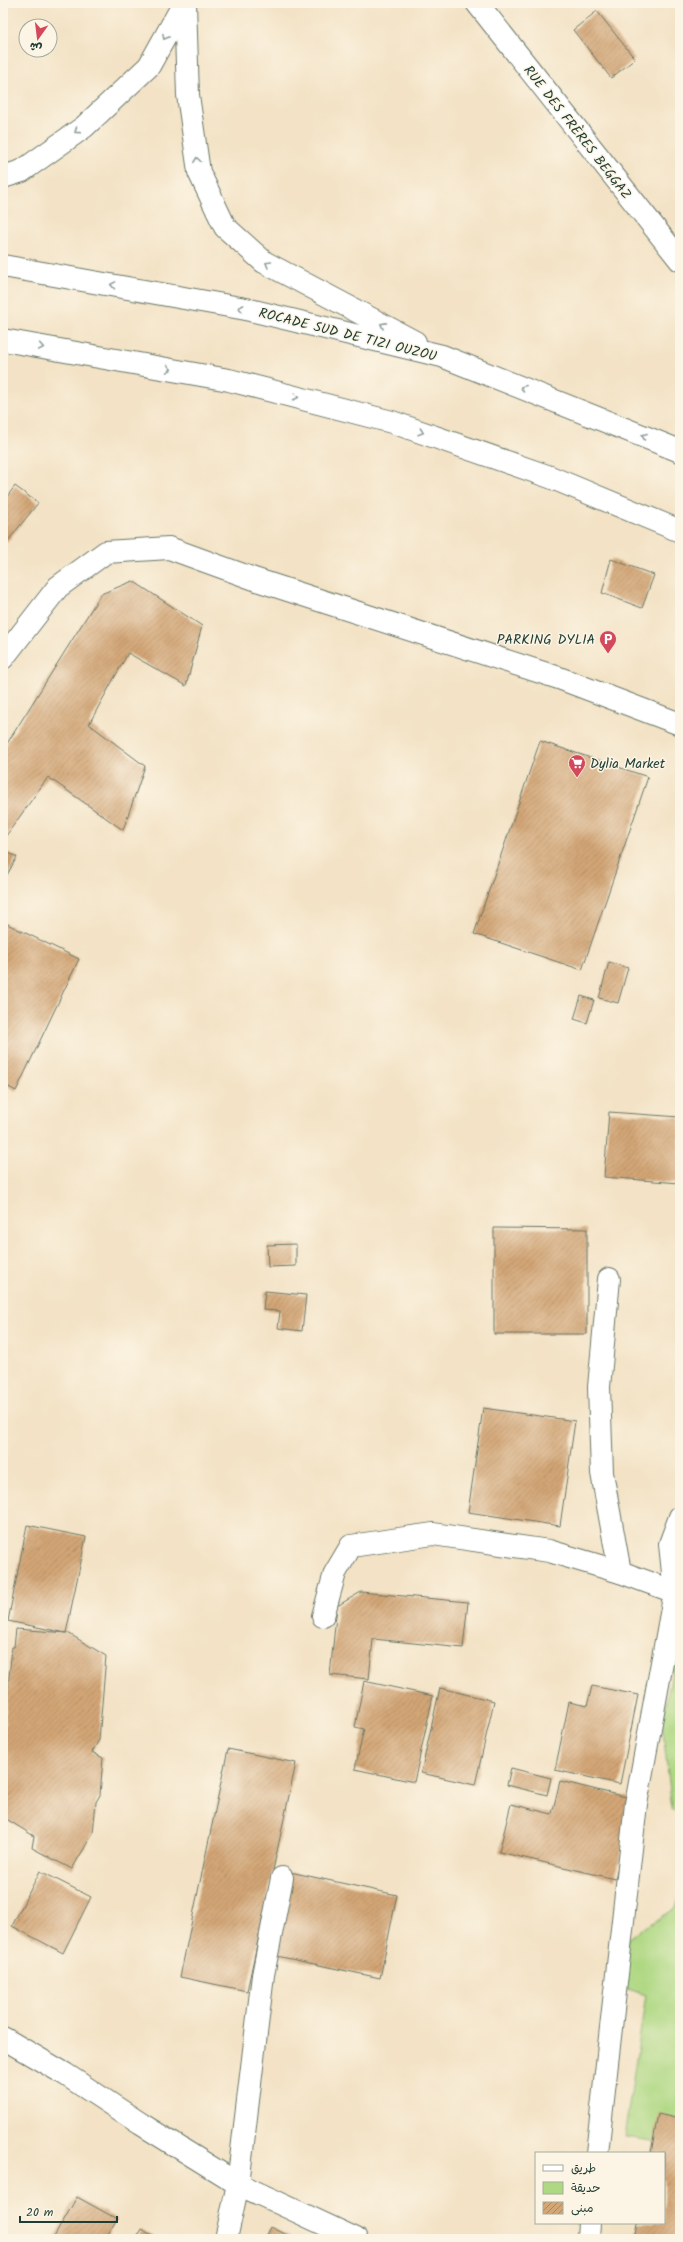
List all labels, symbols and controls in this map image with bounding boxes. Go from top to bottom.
north arrow [18,18,58,58]
one-way arrow [163,33,170,40]
text: ش [28,37,44,57]
street label: RUE DES FRÈRES BEGGAZ [518,61,637,204]
one-way arrow [75,126,82,133]
one-way arrow [193,157,202,163]
one-way arrow [265,261,272,268]
one-way arrow [110,281,116,289]
street label: ROCADE SUD DE TIZI OUZOU [256,302,439,368]
one-way arrow [238,305,244,313]
one-way arrow [380,322,387,329]
one-way arrow [38,342,45,350]
one-way arrow [166,365,173,373]
one-way arrow [519,385,526,393]
one-way arrow [293,392,300,401]
one-way arrow [418,427,425,436]
one-way arrow [640,433,647,441]
place label: PARKING DYLIA [497,629,595,651]
parking icon: PARKING DYLIA [598,629,618,654]
supermarket icon: Dylia Market [567,753,587,778]
place label: Dylia Market [590,753,666,775]
legend [535,2152,665,2224]
text: طريق [571,2159,596,2178]
text: حديقة [571,2179,600,2198]
scale bar [20,2198,117,2224]
text: مبنى [571,2199,594,2218]
text: 20 m [26,2203,54,2222]

